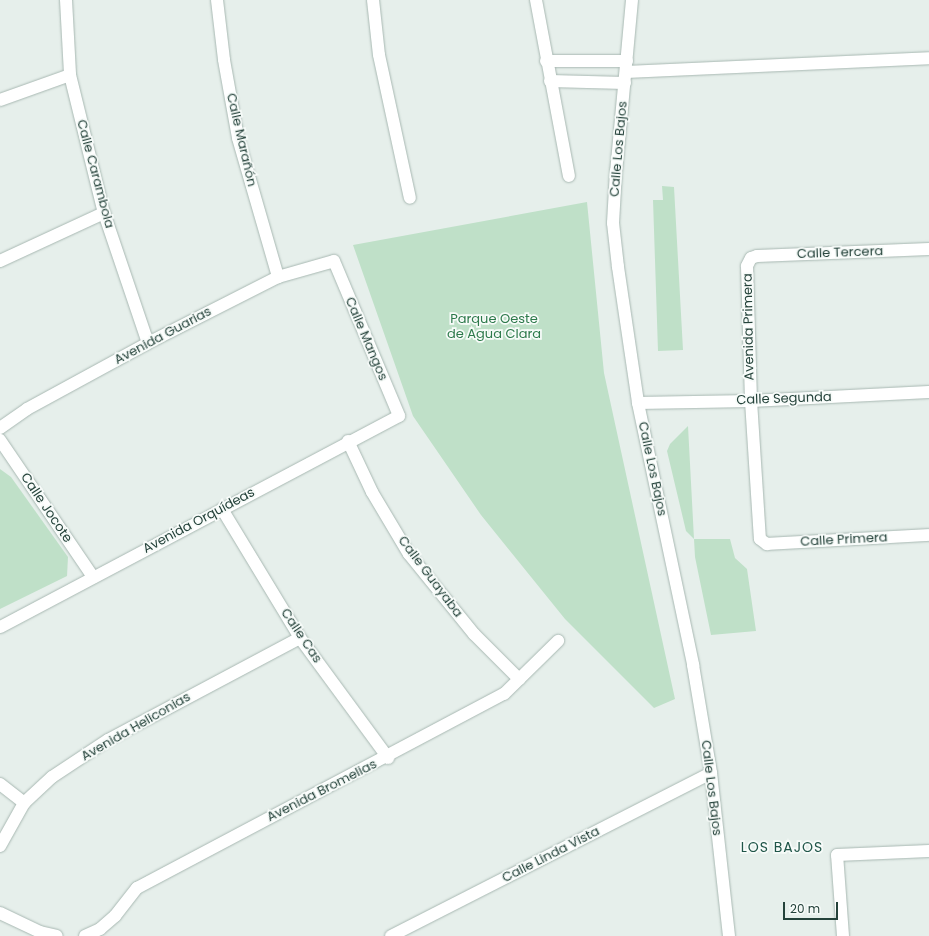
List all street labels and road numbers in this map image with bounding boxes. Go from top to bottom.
street label: Calle Marañón [223,92,259,188]
street label: Calle Los Bajos [607,100,631,198]
street label: Calle Carambola [73,118,117,230]
street label: Calle Tercera [797,244,883,262]
street label: Avenida Primera [740,273,758,381]
street label: Calle Mangos [341,295,391,383]
street label: Avenida Guarias [112,304,214,368]
street label: Calle Segunda [736,390,832,408]
street label: Calle Los Bajos [634,420,670,518]
street label: Calle Jocote [17,470,75,546]
street label: Avenida Orquídeas [140,485,258,557]
street label: Calle Primera [800,530,888,550]
street label: Calle Guayaba [394,533,466,621]
street label: Calle Cas [277,606,325,666]
street label: Avenida Heliconias [79,689,193,765]
street label: Calle Los Bajos [697,739,725,837]
street label: Avenida Bromelias [264,757,380,825]
street label: Calle Linda Vista [500,824,602,886]

